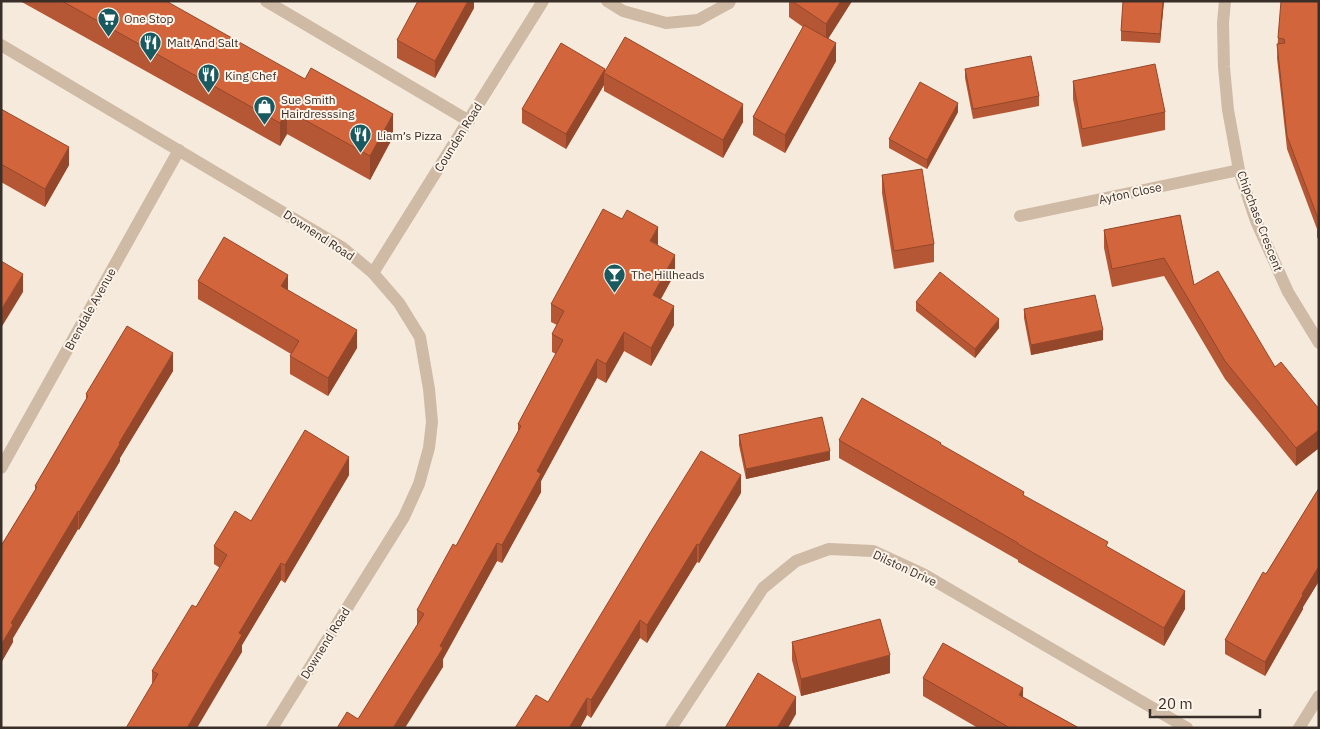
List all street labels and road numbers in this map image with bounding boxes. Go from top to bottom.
street label: Counden Road [431,100,485,174]
street label: Chipchase Crescent [1234,169,1286,273]
street label: Ayton Close [1097,179,1163,207]
street label: Downend Road [281,207,357,263]
street label: Brendale Avenue [61,265,119,353]
street label: Dilston Drive [871,547,940,589]
street label: Downend Road [297,604,353,682]

